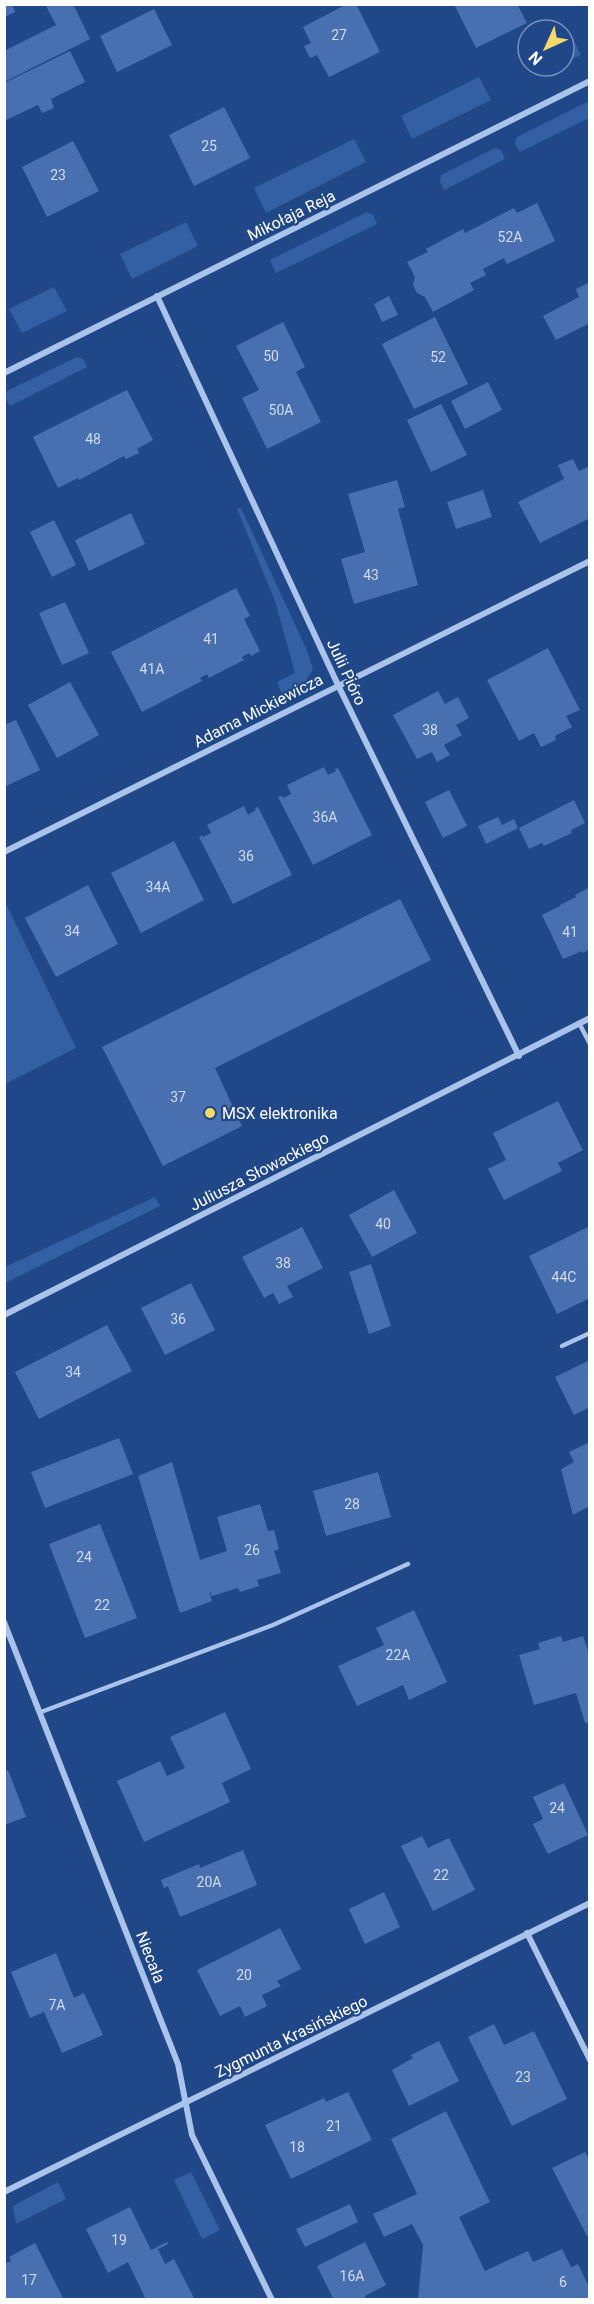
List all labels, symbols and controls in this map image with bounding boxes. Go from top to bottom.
north arrow [516,18,576,78]
house number: 27 [331,27,347,43]
text: N [525,48,546,69]
house number: 25 [201,138,217,154]
house number: 23 [50,167,66,183]
street label: Mikołaja Reja [244,186,338,245]
house number: 52A [498,229,522,245]
house number: 50 [263,348,279,364]
house number: 52 [430,349,446,365]
house number: 50A [269,402,293,418]
house number: 48 [85,431,101,447]
house number: 43 [363,567,379,583]
house number: 41 [203,631,219,647]
street label: Julii Pióro [323,636,370,708]
house number: 41A [140,661,164,677]
street label: Adama Mickiewicza [190,670,326,751]
house number: 38 [422,722,438,738]
house number: 36A [313,809,337,825]
house number: 36 [238,848,254,864]
house number: 34A [146,879,170,895]
house number: 34 [64,923,80,939]
house number: 41 [562,924,578,940]
house number: 37 [170,1089,186,1105]
place label: MSX elektronika [222,1104,338,1123]
marker: MSX elektronika [203,1106,217,1120]
street label: Juliusza Słowackiego [186,1128,332,1215]
house number: 40 [375,1216,391,1232]
house number: 38 [275,1255,291,1271]
house number: 44C [552,1269,576,1285]
house number: 36 [170,1311,186,1327]
house number: 34 [65,1364,81,1380]
house number: 28 [344,1496,360,1512]
house number: 26 [244,1542,260,1558]
house number: 24 [76,1549,92,1565]
house number: 22 [94,1597,110,1613]
house number: 22A [386,1647,410,1663]
house number: 24 [549,1800,565,1816]
house number: 22 [433,1867,449,1883]
house number: 20A [197,1874,221,1890]
street label: Niecała [132,1929,169,1986]
house number: 20 [236,1967,252,1983]
street label: Zygmunta Krasińskiego [212,1991,370,2082]
house number: 7A [48,1997,66,2013]
house number: 23 [515,2069,531,2085]
house number: 21 [326,2118,342,2134]
house number: 18 [289,2139,305,2155]
house number: 19 [111,2232,127,2248]
house number: 16A [340,2268,364,2284]
house number: 17 [21,2272,37,2288]
house number: 6 [559,2274,567,2290]

